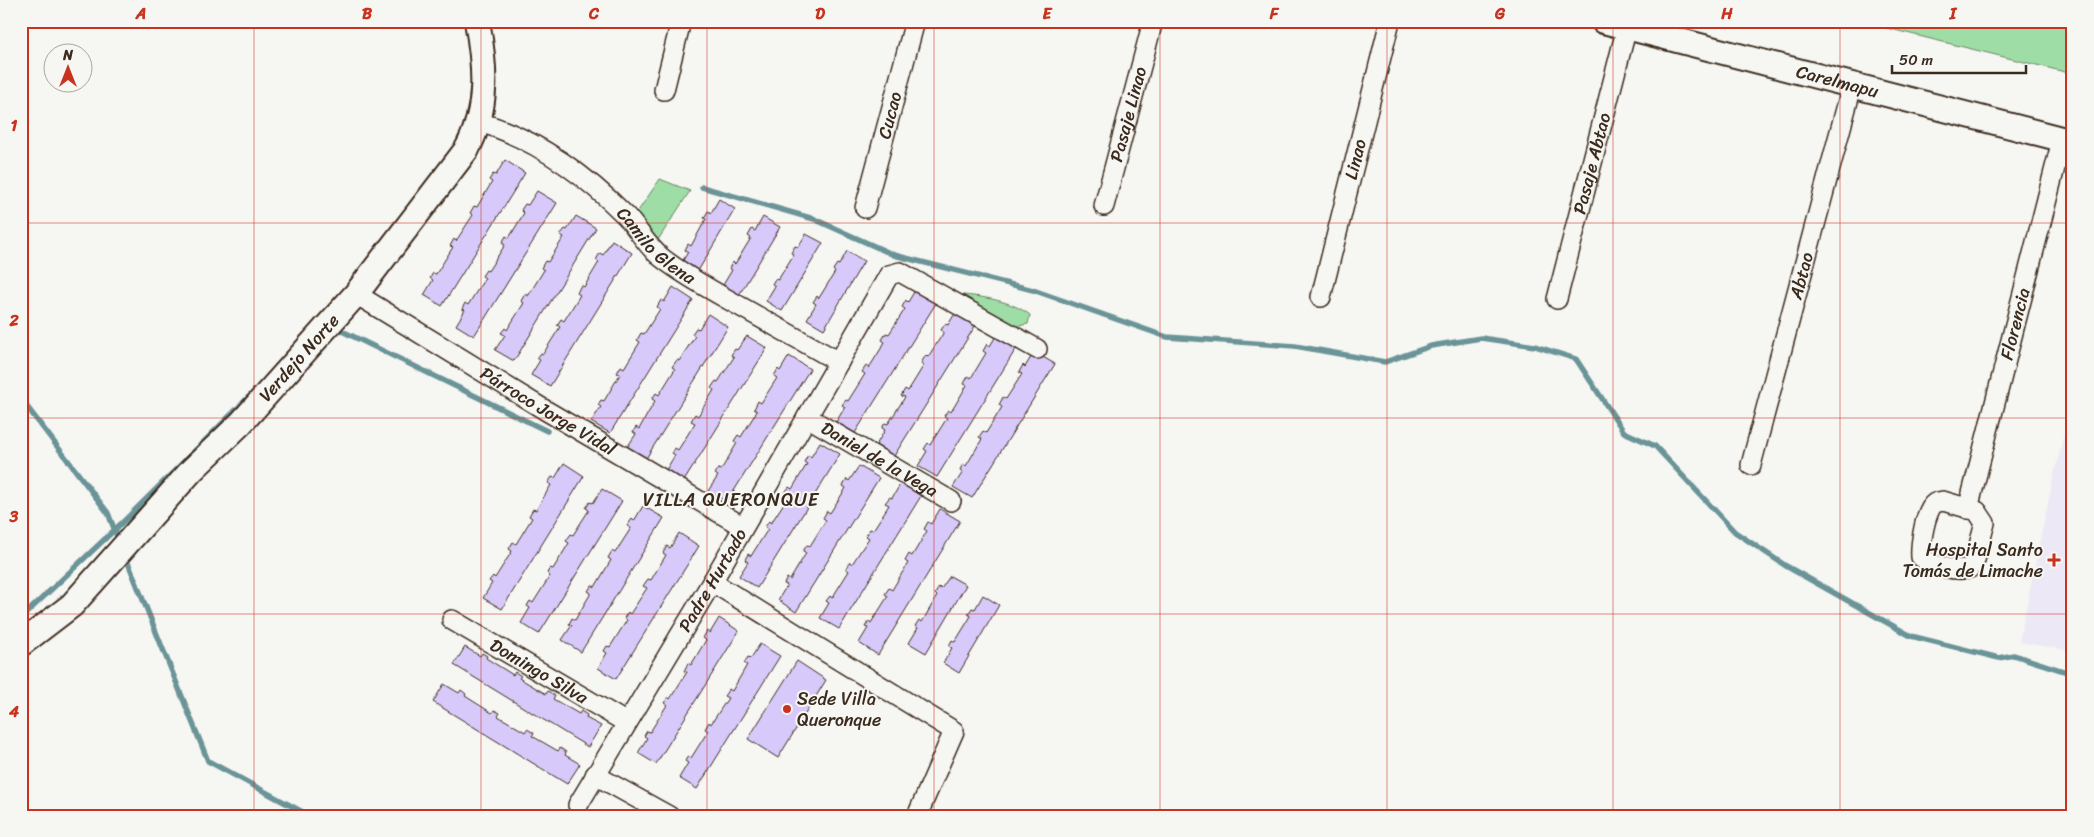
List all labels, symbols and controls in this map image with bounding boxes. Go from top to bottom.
text: A [135,0,146,28]
text: B [362,0,373,28]
text: C [588,0,600,28]
text: D [815,0,825,28]
text: E [1043,0,1053,28]
text: F [1269,0,1280,28]
text: G [1494,0,1506,28]
text: H [1720,0,1733,28]
text: I [1949,0,1958,28]
north arrow [42,42,92,92]
scale bar [1892,42,2025,74]
text: N [62,43,73,68]
text: 50 m [1899,47,1934,73]
street label: Carelmapu [1793,55,1882,107]
street label: Pasaje Linao [1100,63,1156,165]
street label: Cucao [868,88,911,143]
street label: Pasaje Abtao [1563,109,1620,218]
text: 1 [11,111,18,140]
street label: Linao [1335,135,1376,183]
street label: Camilo Glena [609,199,703,294]
street label: Abtao [1780,248,1823,304]
street label: Florencia [1991,284,2040,363]
text: 2 [8,306,19,335]
street label: Verdejo Norte [251,306,348,409]
street label: Párroco Jorge Vidal [474,358,623,465]
street label: Daniel de la Vega [815,412,944,506]
district label: VILLA QUERONQUE [643,483,820,516]
text: 3 [9,502,19,531]
street label: Padre Hurtado [669,522,756,638]
place label: Hospital Santo Tomás de Limache [1902,534,2043,587]
marker: Hospital Santo Tomás de Limache [2047,553,2061,567]
street label: Domingo Silva [484,630,595,713]
place label: Sede Villa Queronque [797,683,881,736]
text: 4 [8,697,19,726]
marker: Sede Villa Queronque [781,703,793,715]

